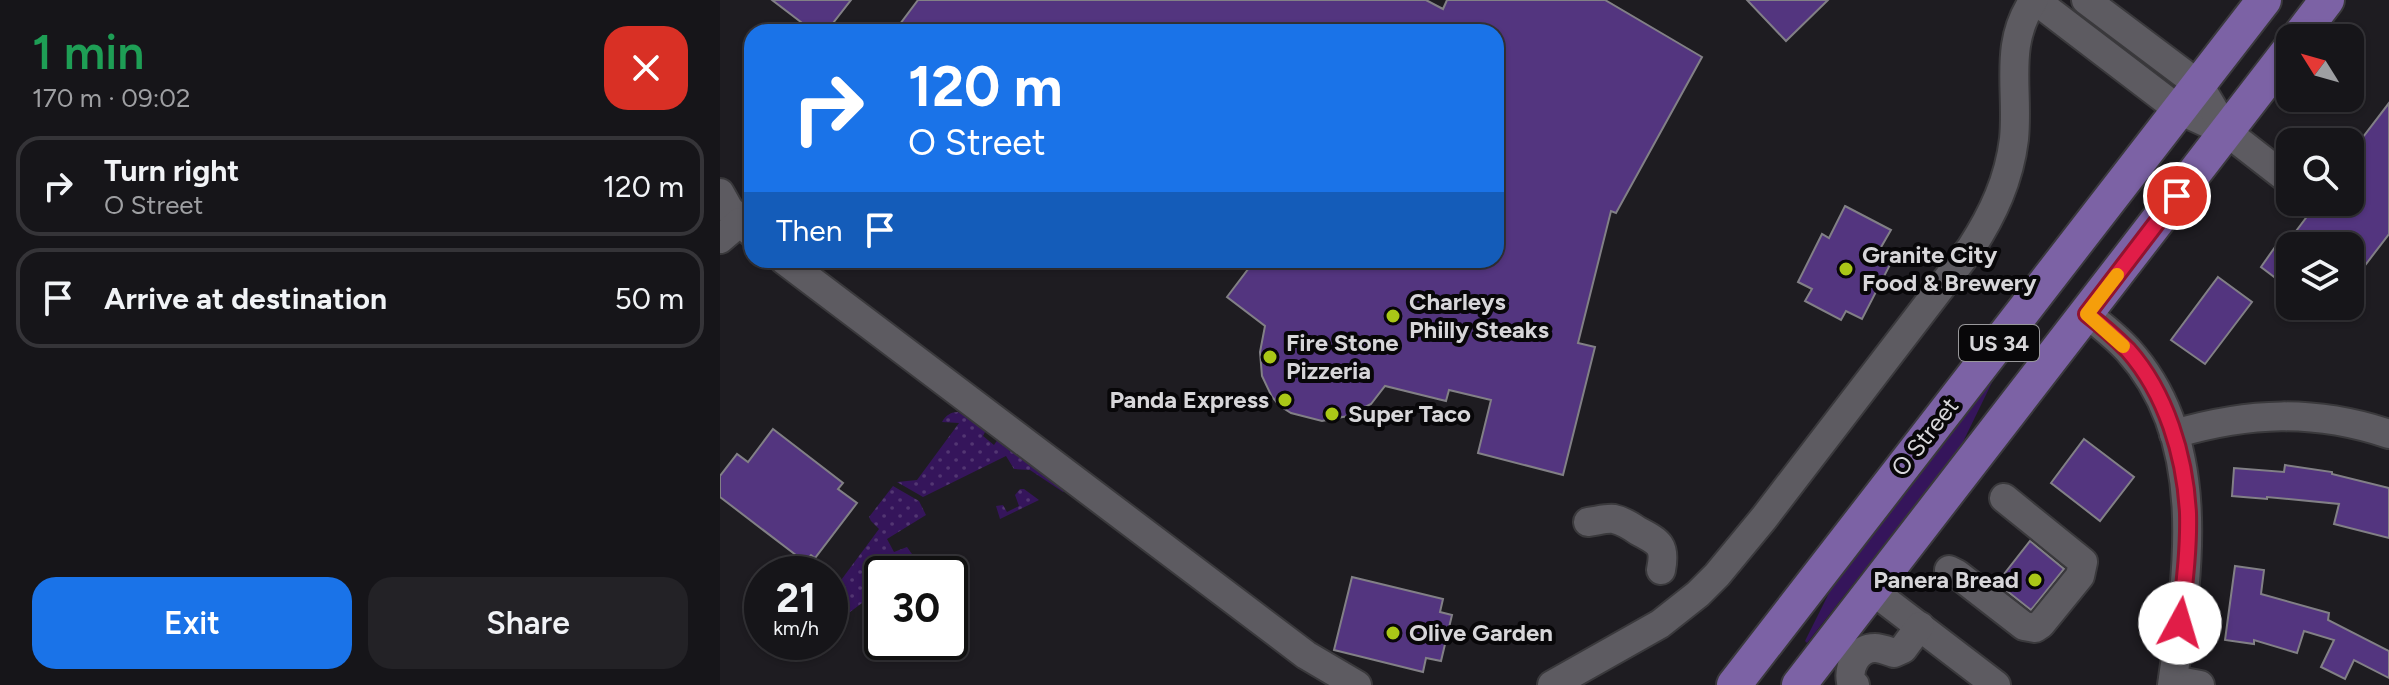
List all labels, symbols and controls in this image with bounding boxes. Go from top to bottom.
text: 1 min [32,23,144,81]
north arrow [2276,24,2364,112]
map controls [2276,24,2364,320]
button: close [604,26,688,110]
text: 120 m [908,53,1063,120]
icon: right [776,56,880,160]
text: 170 m · 09:02 [32,82,191,114]
text: O Street [908,121,1046,164]
button: search [2276,128,2364,216]
text: Turn right [104,152,239,189]
pin [2143,162,2211,230]
icon: right [36,164,80,208]
text: 120 m [603,168,684,205]
icon: arrive [2155,174,2199,218]
text: O Street [104,189,203,221]
icon: arrive [858,208,902,252]
text: Then [776,212,842,249]
button: layers [2276,232,2364,320]
place label: Granite City Food & Brewery [1862,240,2037,297]
marker: Granite City Food & Brewery [1837,260,1855,278]
icon: arrive [36,276,80,320]
text: Arrive at destination [104,280,387,317]
text: 50 m [615,280,684,317]
place label: Charleys Philly Steaks [1409,287,1549,344]
marker: Charleys Philly Steaks [1384,307,1402,325]
road number: US 34 [1959,325,2039,361]
place label: Fire Stone Pizzeria [1286,328,1399,385]
marker: Fire Stone Pizzeria [1261,348,1279,366]
place label: Panda Express [1109,385,1269,414]
marker: Panda Express [1276,391,1294,409]
street label: O Street [1885,392,1964,482]
place label: Super Taco [1348,399,1471,428]
marker: Super Taco [1323,405,1341,423]
speed limit sign: 30 [864,556,968,660]
place label: Panera Bread [1873,565,2019,594]
marker: Panera Bread [2026,571,2044,589]
text: 21 [776,574,816,622]
button: Exit [32,577,352,669]
button: Share [368,577,688,669]
position arrow [2138,581,2222,665]
text: km/h [773,616,819,640]
place label: Olive Garden [1409,618,1553,647]
marker: Olive Garden [1384,624,1402,642]

